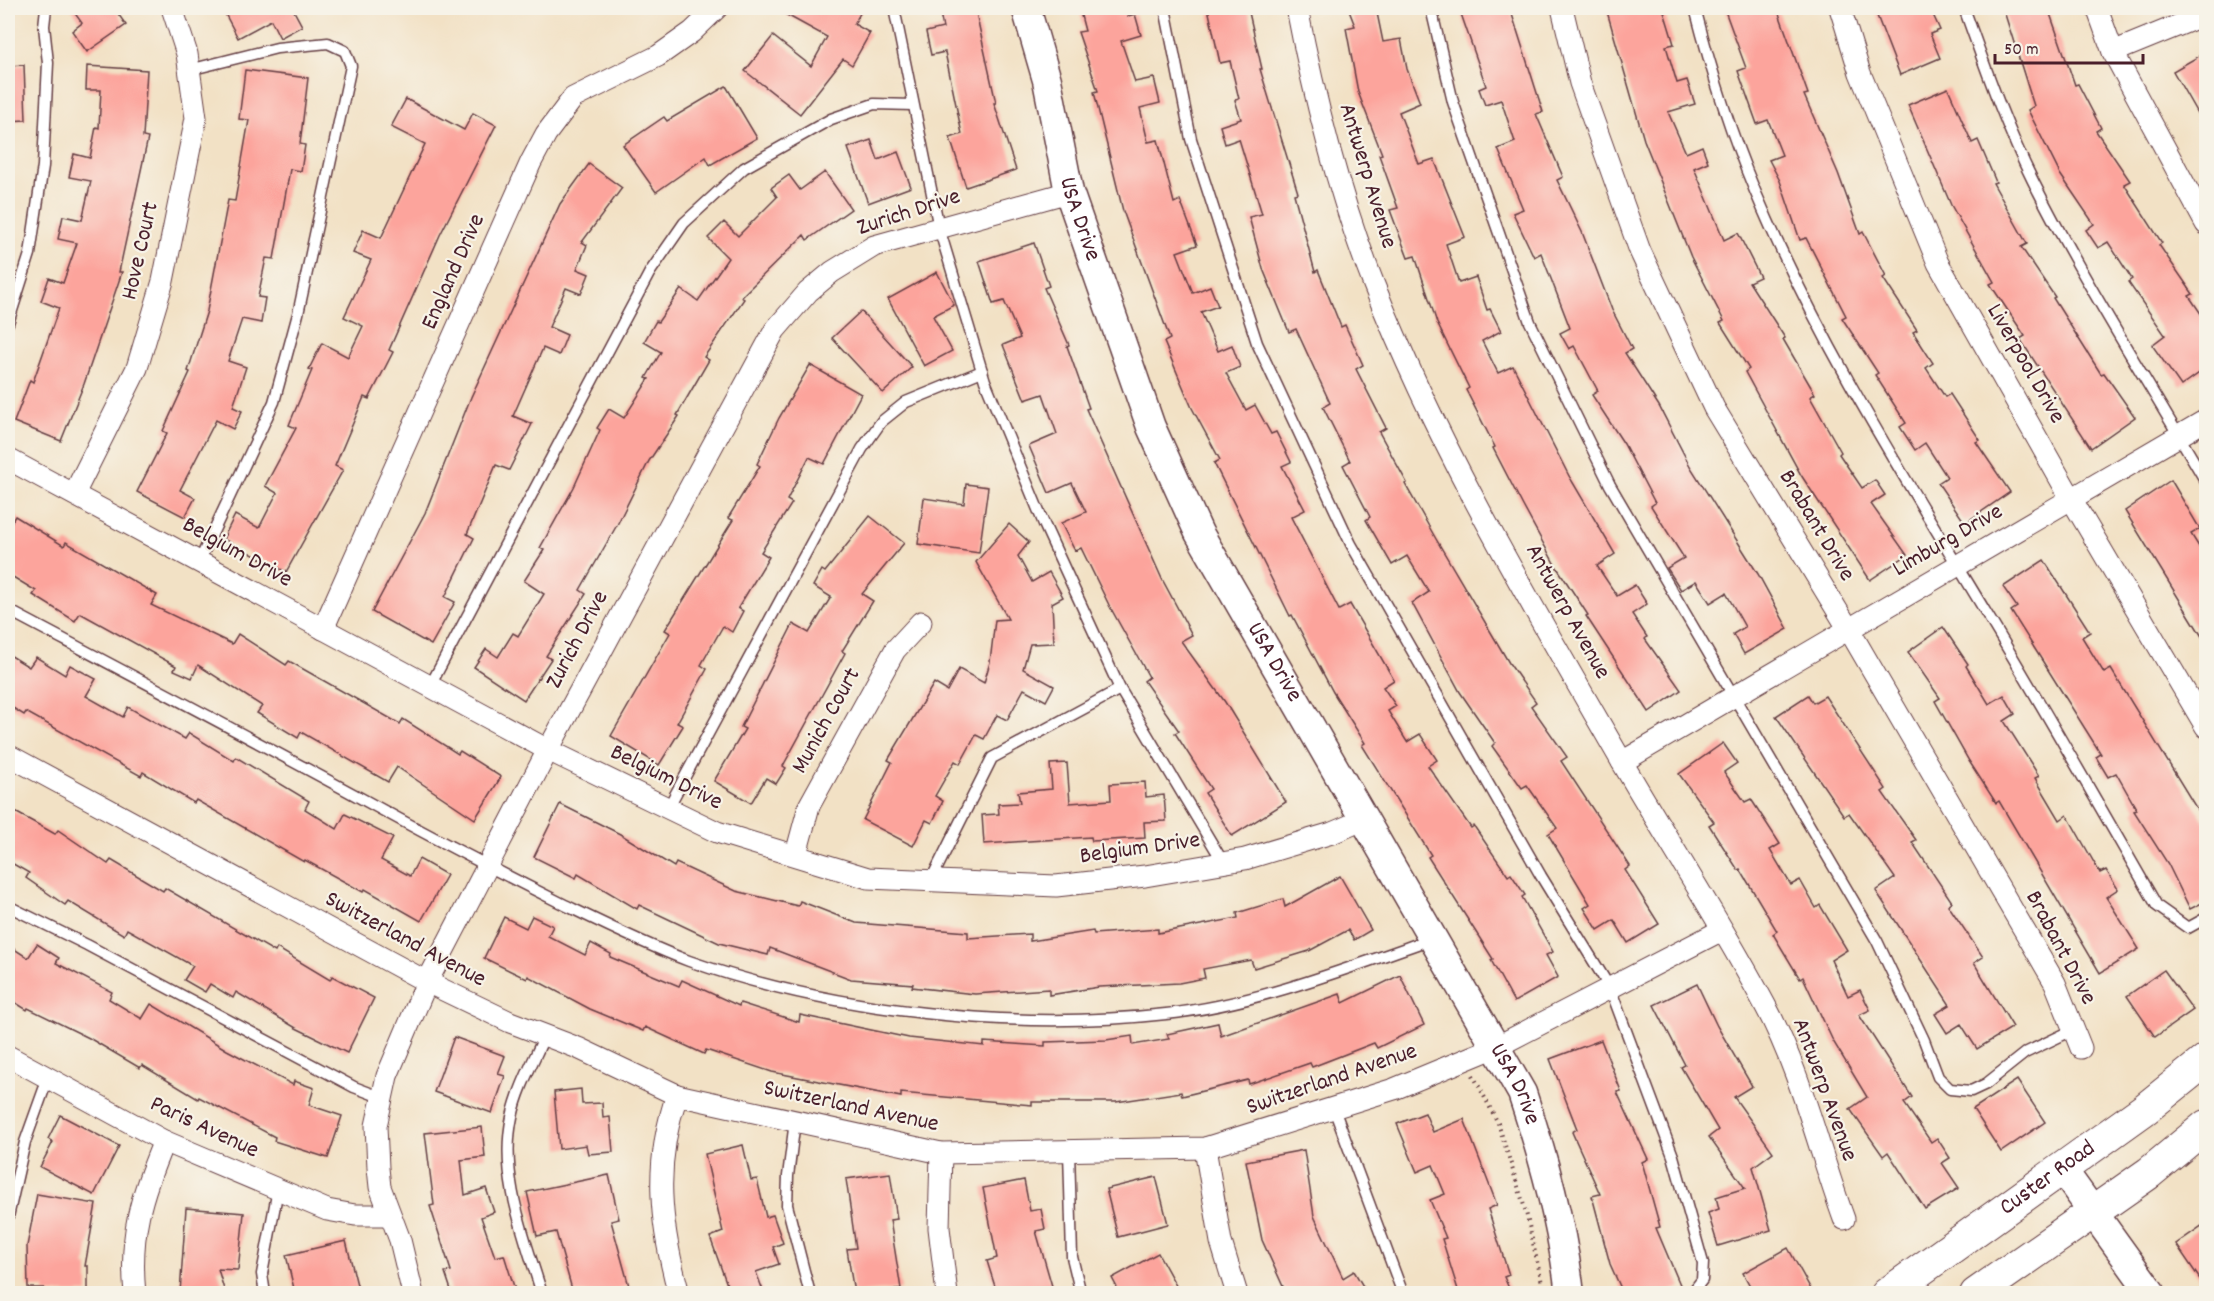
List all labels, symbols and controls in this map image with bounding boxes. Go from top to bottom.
scale bar [1995,27,2144,65]
text: 50 m [2004,38,2039,63]
street label: Antwerp Avenue [1329,99,1405,253]
street label: USA Drive [1049,174,1109,266]
street label: Zurich Drive [853,180,965,246]
street label: Hove Court [113,198,169,303]
street label: England Drive [413,209,495,335]
street label: Liverpool Drive [1977,298,2073,430]
street label: Brabant Drive [1769,464,1863,588]
street label: Limburg Drive [1886,496,2010,586]
street label: Belgium Drive [176,509,298,597]
street label: Antwerp Avenue [1516,538,1618,686]
street label: Zurich Drive [538,585,618,695]
street label: USA Drive [1237,616,1310,709]
street label: Munich Court [784,662,870,780]
street label: Belgium Drive [604,736,728,820]
street label: Belgium Drive [1078,824,1202,874]
street label: Switzerland Avenue [318,883,492,997]
street label: Brabant Drive [2016,885,2104,1011]
street label: Antwerp Avenue [1782,1014,1866,1166]
street label: Switzerland Avenue [1242,1035,1422,1125]
street label: USA Drive [1480,1037,1548,1129]
street label: Switzerland Avenue [760,1072,942,1142]
street label: Paris Avenue [144,1088,264,1168]
street label: Custer Road [1993,1132,2103,1225]

